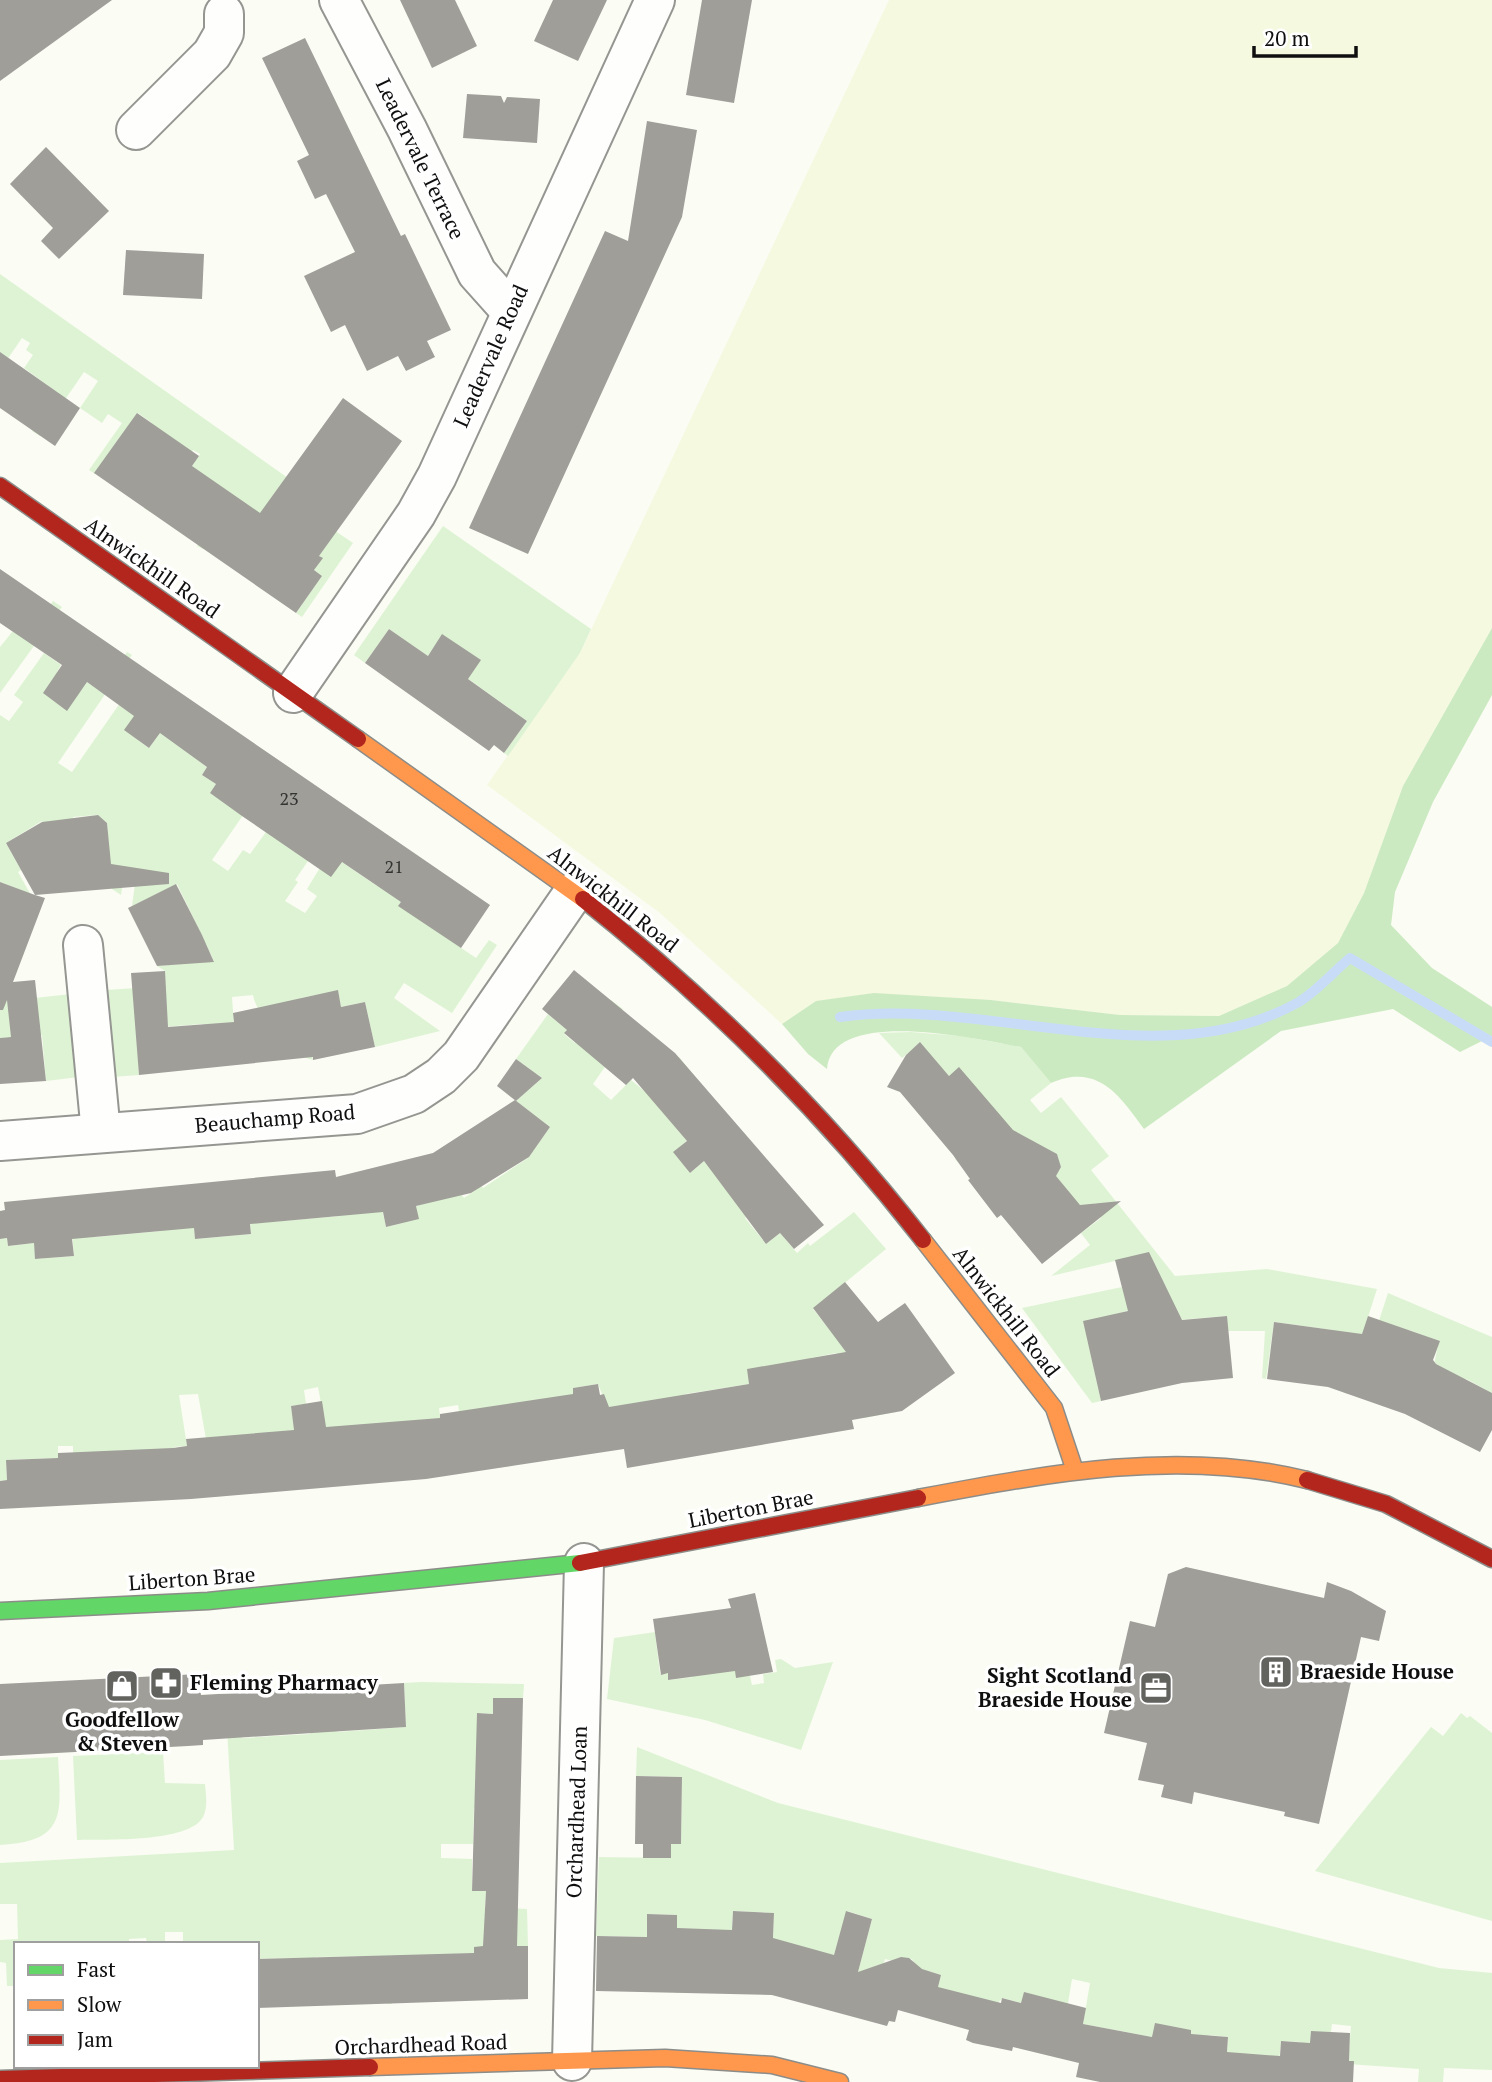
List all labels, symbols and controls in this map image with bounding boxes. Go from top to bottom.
scale bar [1254,14,1356,58]
text: 20 m [1264,24,1310,52]
street label: Leadervale Terrace [370,74,472,244]
street label: Leadervale Road [446,280,534,431]
street label: Alnwickhill Road [80,510,226,624]
house number: 23 [279,786,299,810]
street label: Alnwickhill Road [542,838,685,958]
house number: 21 [384,854,404,878]
street label: Beauchamp Road [194,1097,357,1139]
street label: Alnwickhill Road [947,1240,1067,1383]
street label: Liberton Brae [686,1482,816,1534]
street label: Liberton Brae [128,1560,256,1596]
building icon: Braeside House [1257,1653,1295,1691]
place label: Braeside House [1300,1657,1454,1685]
place label: Sight Scotland Braeside House [978,1661,1132,1713]
pharmacy icon: Fleming Pharmacy [147,1664,185,1702]
shop icon: Goodfellow & Steven [103,1667,141,1705]
place label: Fleming Pharmacy [190,1668,379,1696]
office icon: Sight Scotland Braeside House [1137,1669,1175,1707]
place label: Goodfellow & Steven [65,1705,179,1757]
street label: Orchardhead Loan [559,1725,593,1899]
legend [14,1942,259,2068]
text: Fast [77,1955,116,1983]
text: Slow [77,1990,122,2018]
text: Jam [77,2025,113,2053]
street label: Orchardhead Road [334,2027,508,2061]

